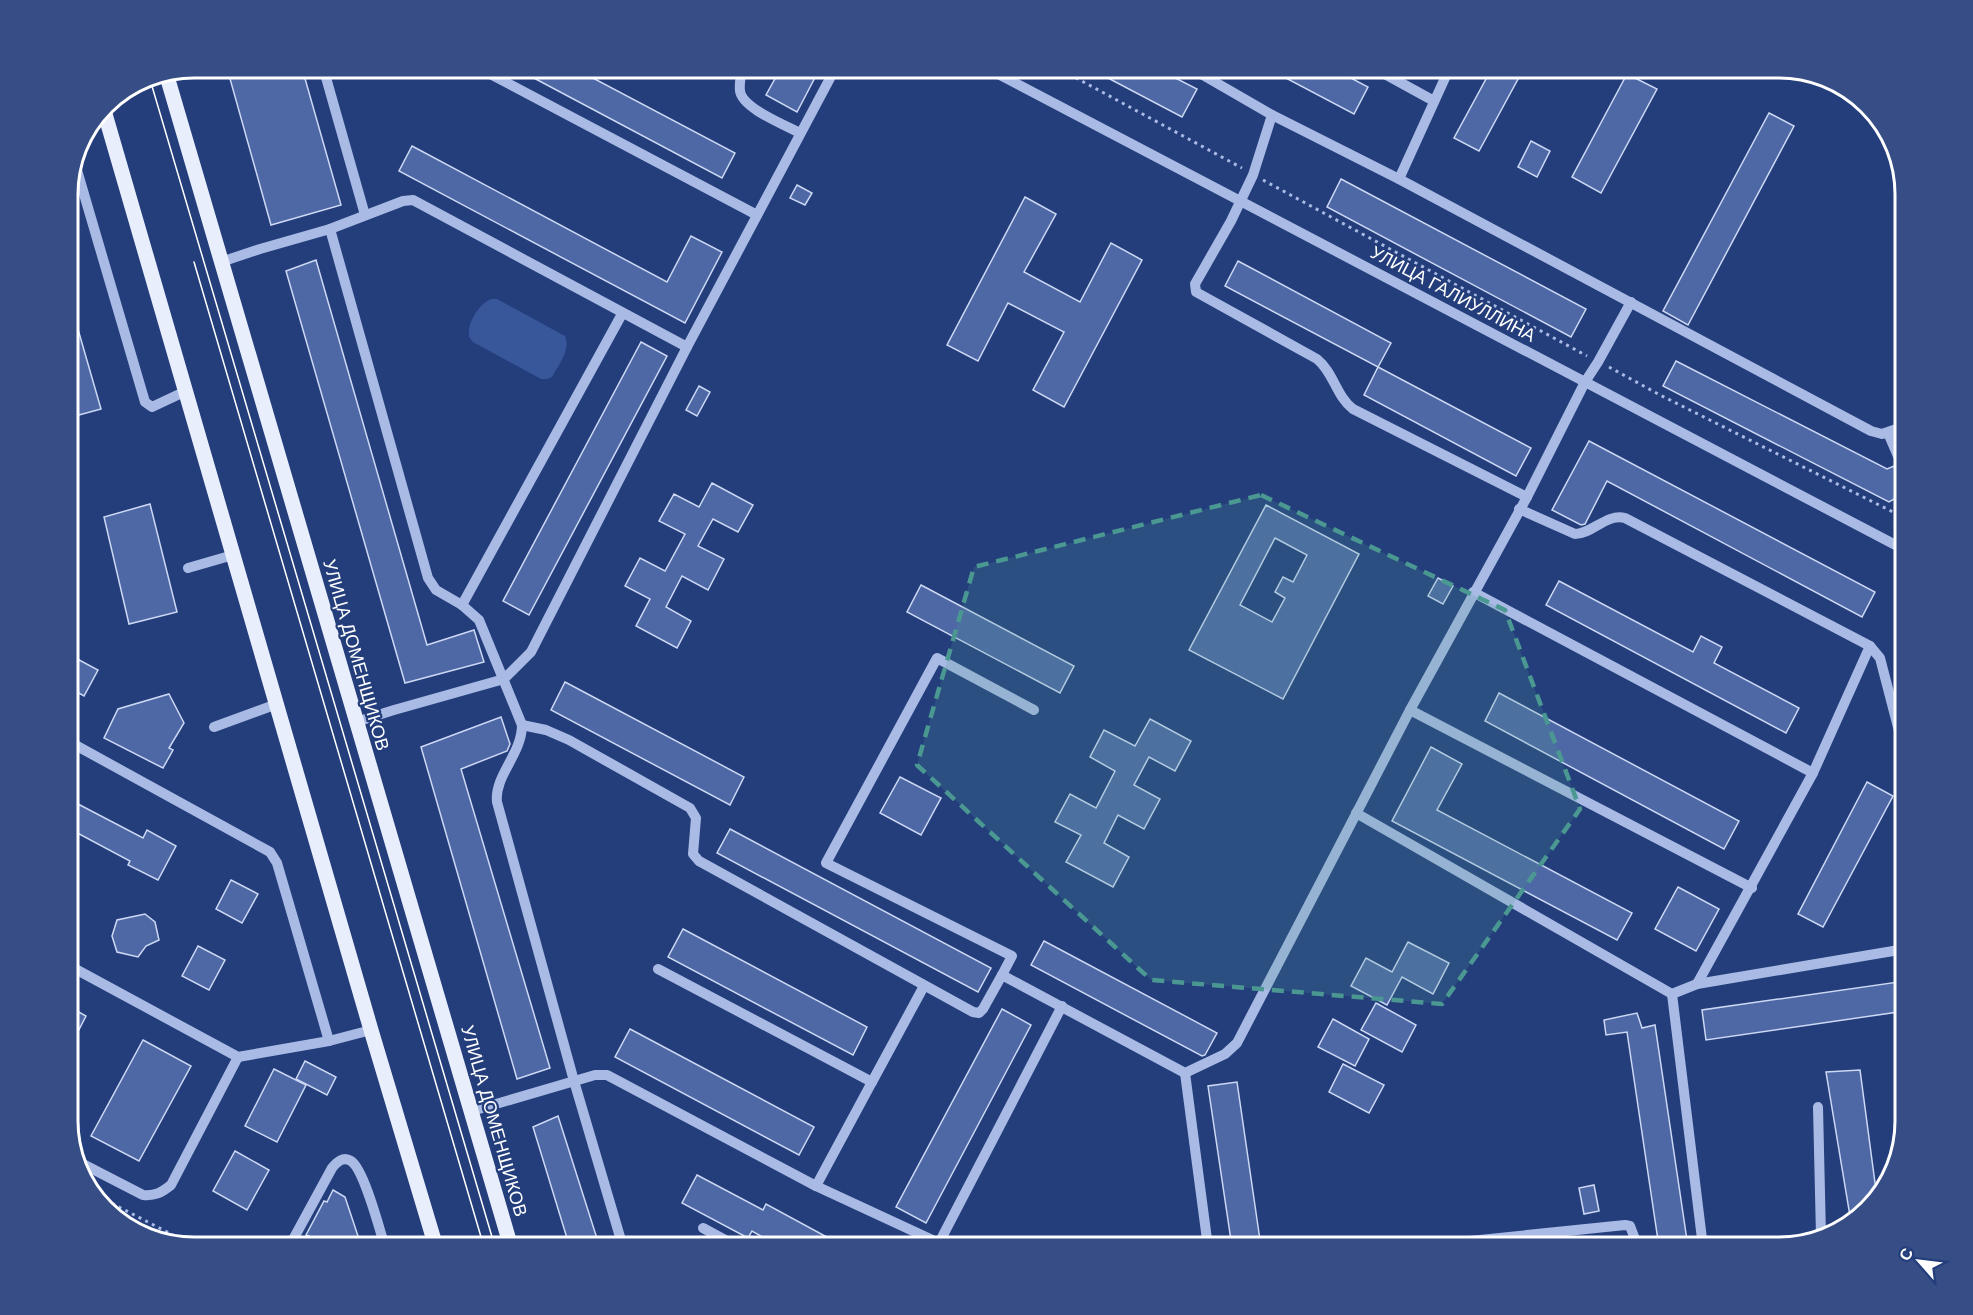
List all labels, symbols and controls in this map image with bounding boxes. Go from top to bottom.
street label: УЛИЦА ГАЛИУЛЛИНА [1366,240,1540,348]
street label: УЛИЦА ДОМЕНЩИКОВ [317,557,395,753]
street label: УЛИЦА ДОМЕНЩИКОВ [455,1023,533,1219]
north arrow [1889,1231,1949,1291]
text: С [1894,1244,1918,1264]

